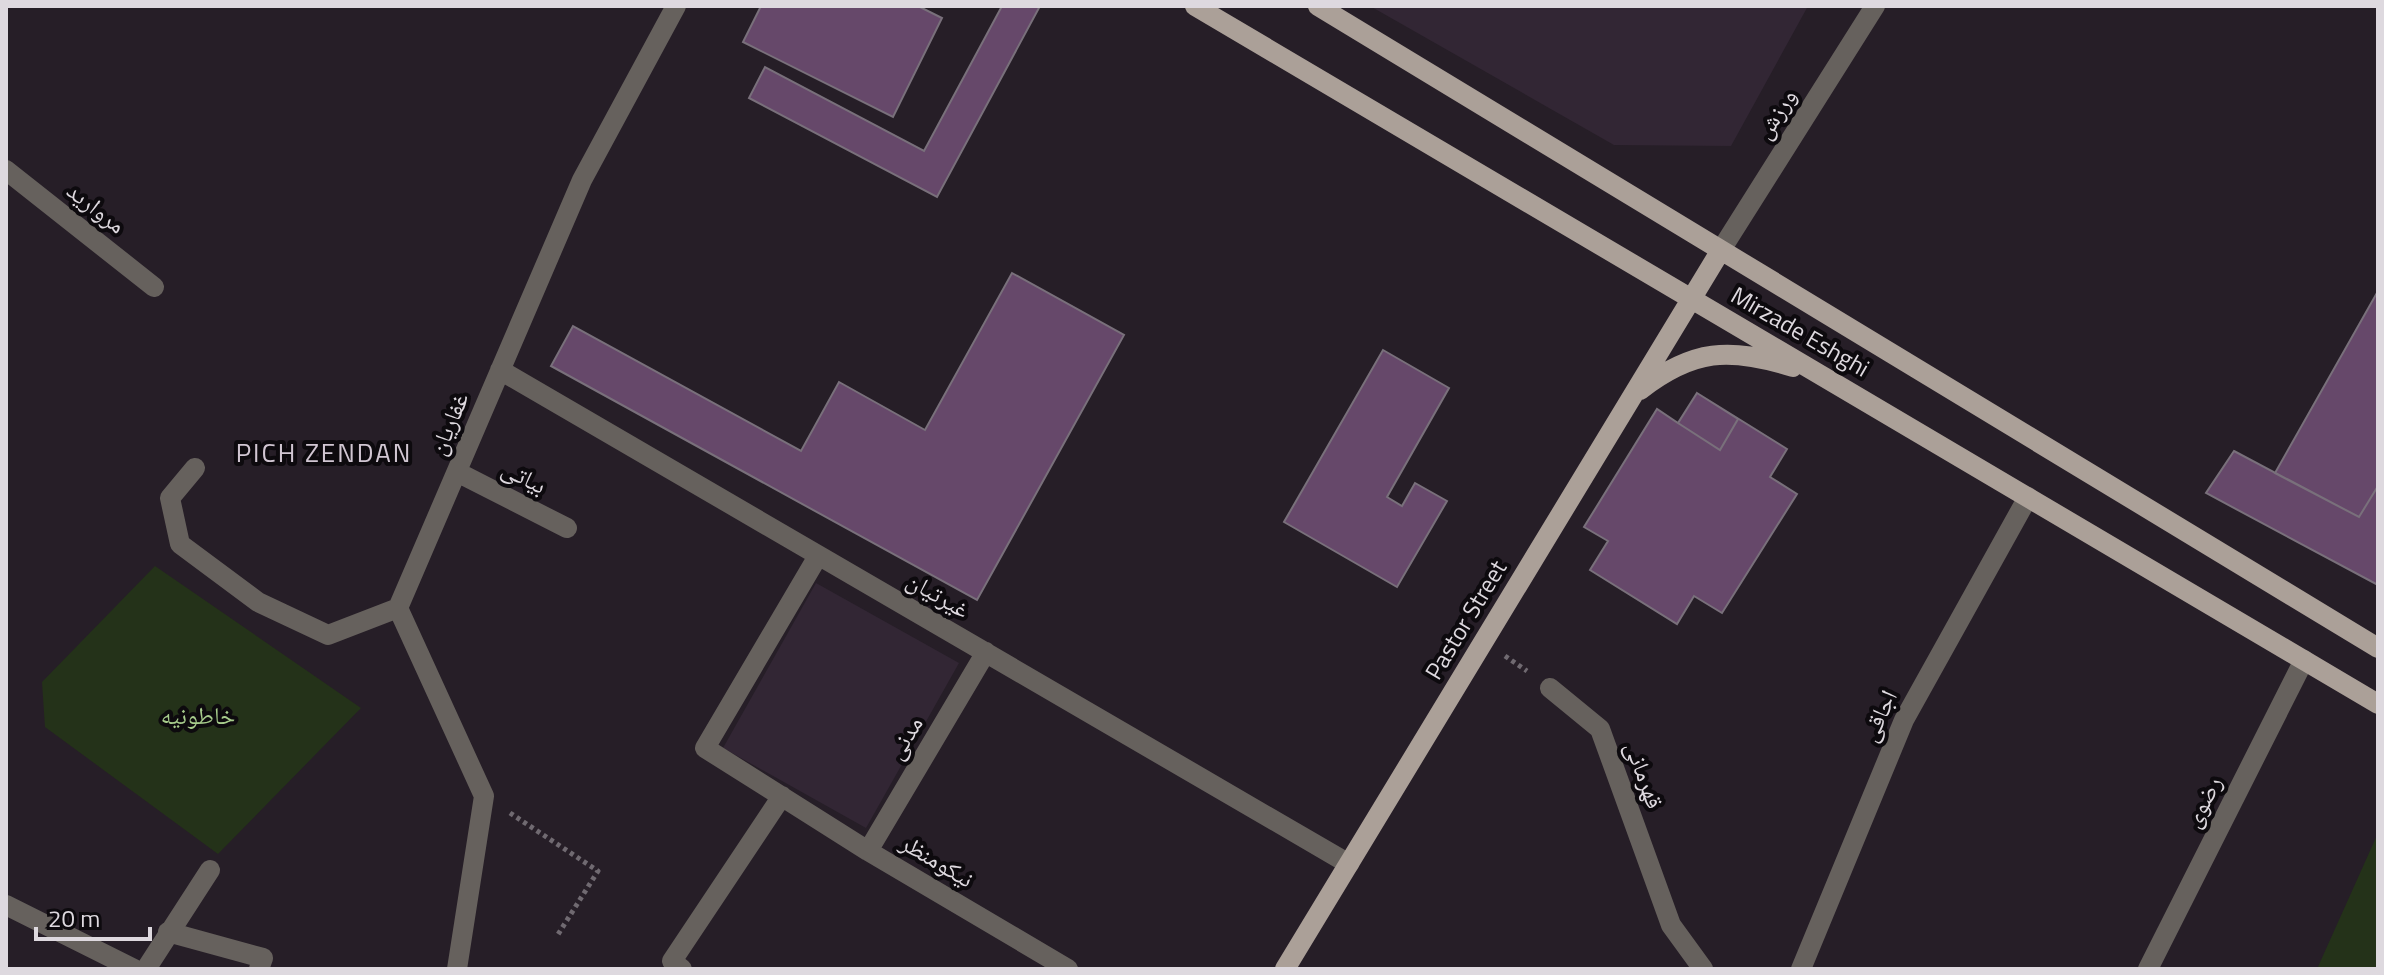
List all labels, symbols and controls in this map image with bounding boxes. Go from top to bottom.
street label: ورزش [1745,81,1805,146]
street label: مروارید [59,173,134,242]
street label: Mirzade Eshghi [1725,277,1876,385]
street label: غفاریان [419,387,477,461]
district label: PICH ZENDAN [236,433,412,472]
street label: بیاتی [496,450,553,503]
street label: Pastor Street [1415,552,1515,686]
street label: غیرتیان [900,562,977,627]
street label: اجاقی [1850,684,1906,747]
park label: خاطونیه [161,697,235,733]
street label: مدنی [877,709,931,766]
street label: قهرمانی [1616,736,1674,813]
street label: رضوی [2174,769,2230,834]
street label: نیکومنظر [893,824,981,896]
scale bar [36,891,150,941]
text: 20 m [48,900,100,936]

